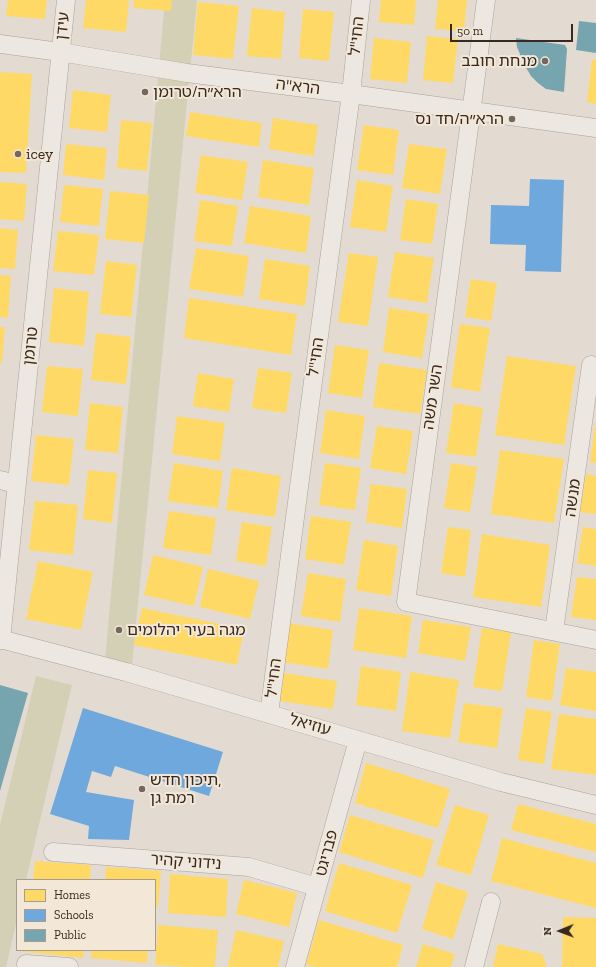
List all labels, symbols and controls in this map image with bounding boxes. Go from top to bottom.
street label: עידן [52,11,74,41]
street label: החי"ל [345,15,369,57]
scale bar [452,16,575,42]
text: 50 m [457,24,483,38]
place label: מנחת חובב [462,51,537,71]
marker: מנחת חובב [540,56,550,66]
street label: הרא"ה [275,75,321,99]
place label: הרא״ה/טרומן [153,82,242,102]
marker: הרא״ה/טרומן [140,87,150,97]
place label: הרא״ה/חד נס [415,109,504,129]
marker: הרא״ה/חד נס [507,114,517,124]
place label: icey [26,144,53,164]
marker: icey [13,149,23,159]
street label: טרומן [19,326,43,366]
street label: החי"ל [304,336,328,378]
street label: השר משה [419,363,447,431]
street label: מנשה [561,478,585,518]
place label: מגה בעיר יהלומים [127,620,246,640]
marker: מגה בעיר יהלומים [114,625,124,635]
street label: החי"ל [262,657,286,699]
street label: עוזיאל [287,710,333,740]
place label: תיכון חדש, רמת גן [150,770,221,808]
marker: תיכון חדש, רמת גן [137,784,147,794]
street label: פבריגט [312,828,342,878]
street label: נידוני קהיר [150,850,222,874]
legend [16,879,156,951]
text: Homes [54,888,90,902]
text: Schools [54,908,93,922]
north arrow [540,911,580,951]
text: N [541,927,554,936]
text: Public [54,928,86,942]

